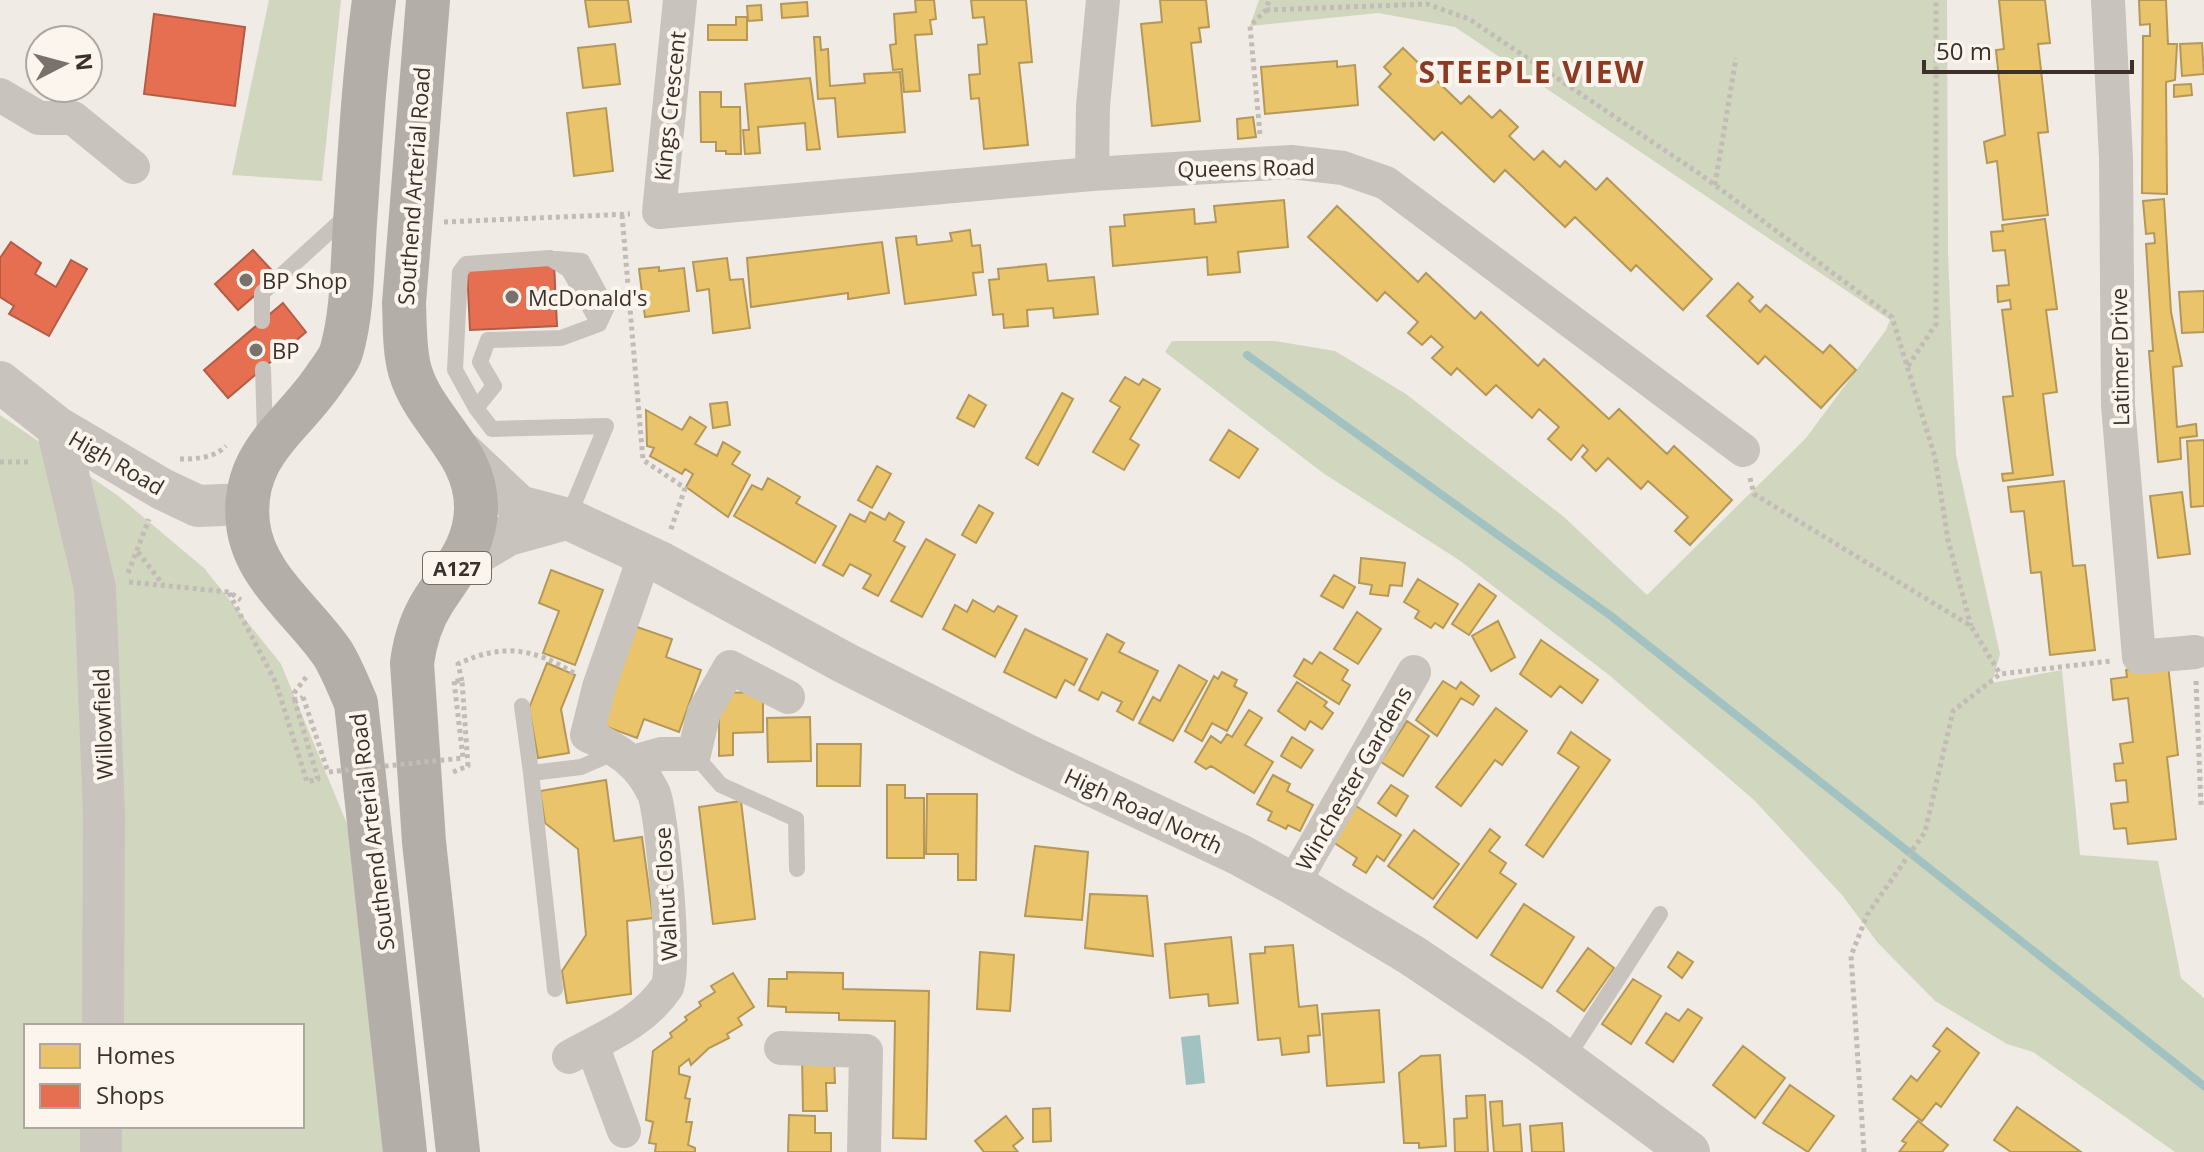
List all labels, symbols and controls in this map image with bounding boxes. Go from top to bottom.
north arrow [24,24,104,104]
scale bar [1924,24,2132,74]
street label: Kings Crescent [646,29,692,182]
text: 50 m [1936,34,1992,67]
text: N [69,51,101,72]
district label: STEEPLE VIEW [1418,51,1646,92]
street label: Southend Arterial Road [390,66,436,306]
street label: Queens Road [1177,151,1315,183]
place label: BP Shop [262,265,347,295]
marker: BP Shop [237,271,255,289]
place label: McDonald's [528,282,648,312]
marker: McDonald's [503,288,521,306]
street label: Latimer Drive [2103,288,2135,426]
place label: BP [272,335,299,365]
marker: BP [247,341,265,359]
street label: High Road [64,423,170,501]
road number: A127 [423,552,491,584]
street label: Willowfield [85,668,119,780]
street label: Winchester Gardens [1288,680,1418,876]
street label: Southend Arterial Road [342,712,400,952]
street label: High Road North [1060,760,1228,860]
street label: Walnut Close [647,826,683,962]
legend [24,1024,304,1128]
text: Homes [96,1038,175,1071]
text: Shops [96,1078,164,1111]

